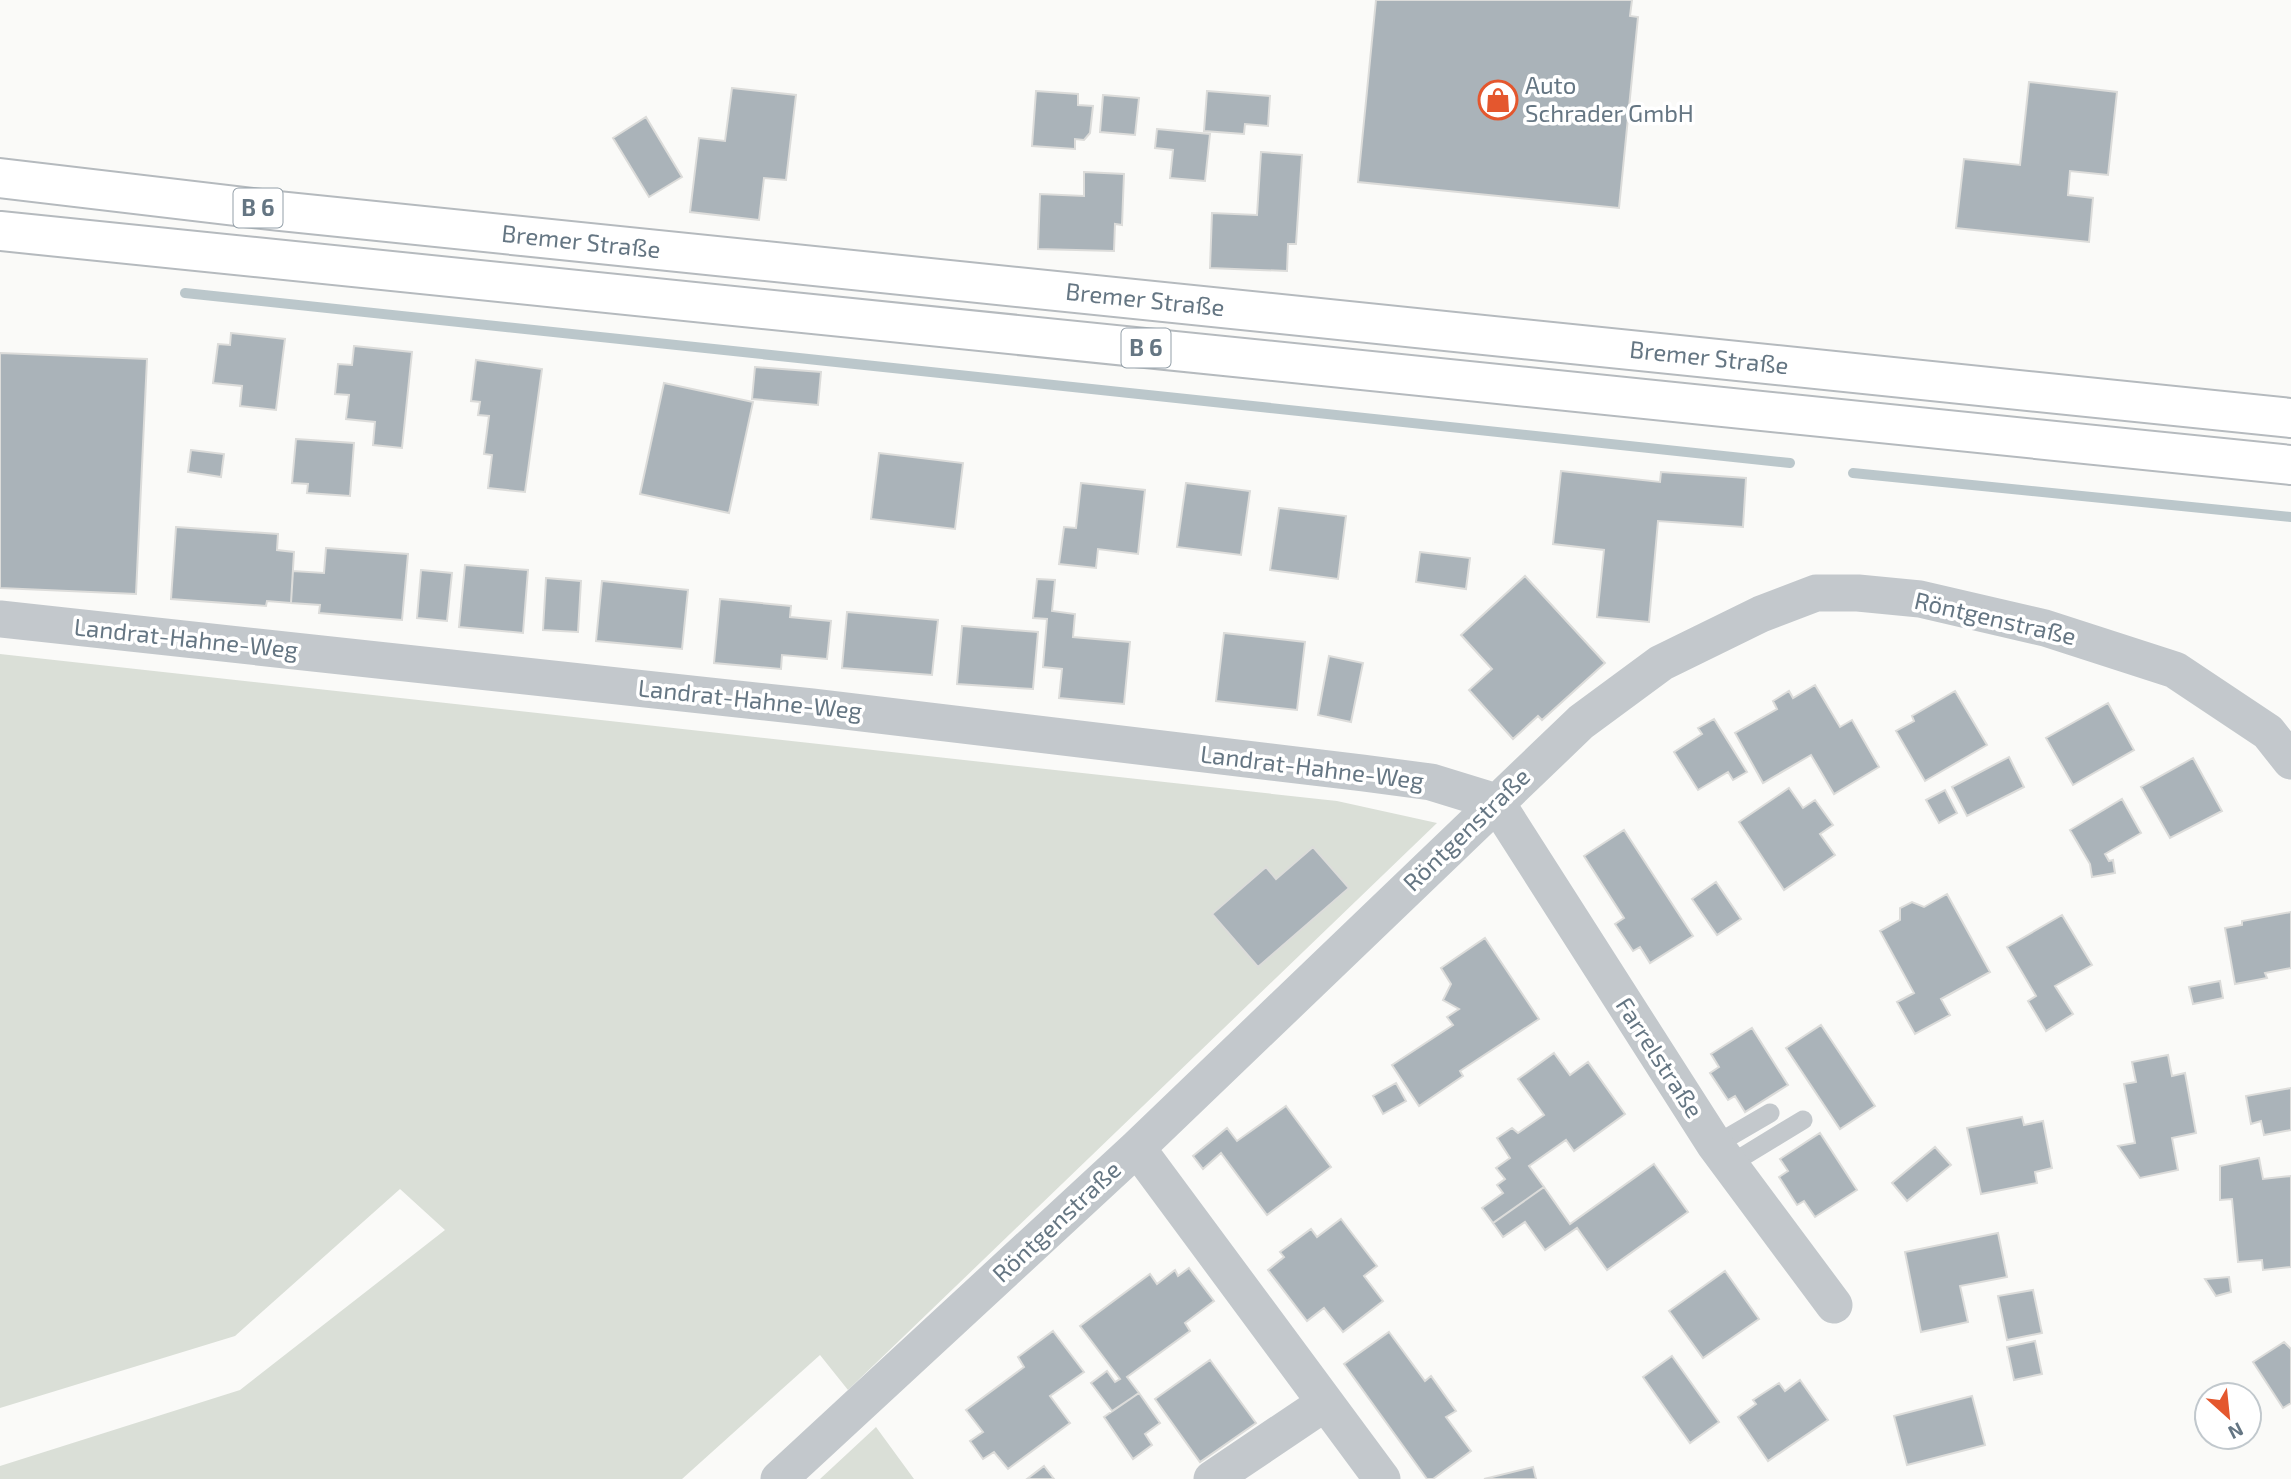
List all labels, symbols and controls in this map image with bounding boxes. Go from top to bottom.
place label: Auto Schrader GmbH [1525,70,1694,127]
shop icon: Auto Schrader GmbH [1477,79,1519,121]
road number: B 6 [233,188,282,228]
street label: Bremer Straße [500,218,662,263]
street label: Bremer Straße [1064,276,1226,321]
road number: B 6 [1122,328,1170,368]
street label: Bremer Straße [1628,334,1790,379]
street label: Röntgenstraße [1912,585,2079,650]
street label: Landrat-Hahne-Weg [73,611,300,664]
street label: Landrat-Hahne-Weg [637,672,864,725]
street label: Landrat-Hahne-Weg [1199,738,1426,795]
street label: Röntgenstraße [1397,761,1535,897]
street label: Farrelstraße [1611,992,1710,1123]
street label: Röntgenstraße [986,1154,1126,1288]
north arrow [2193,1381,2263,1451]
text: N [2225,1418,2247,1445]

